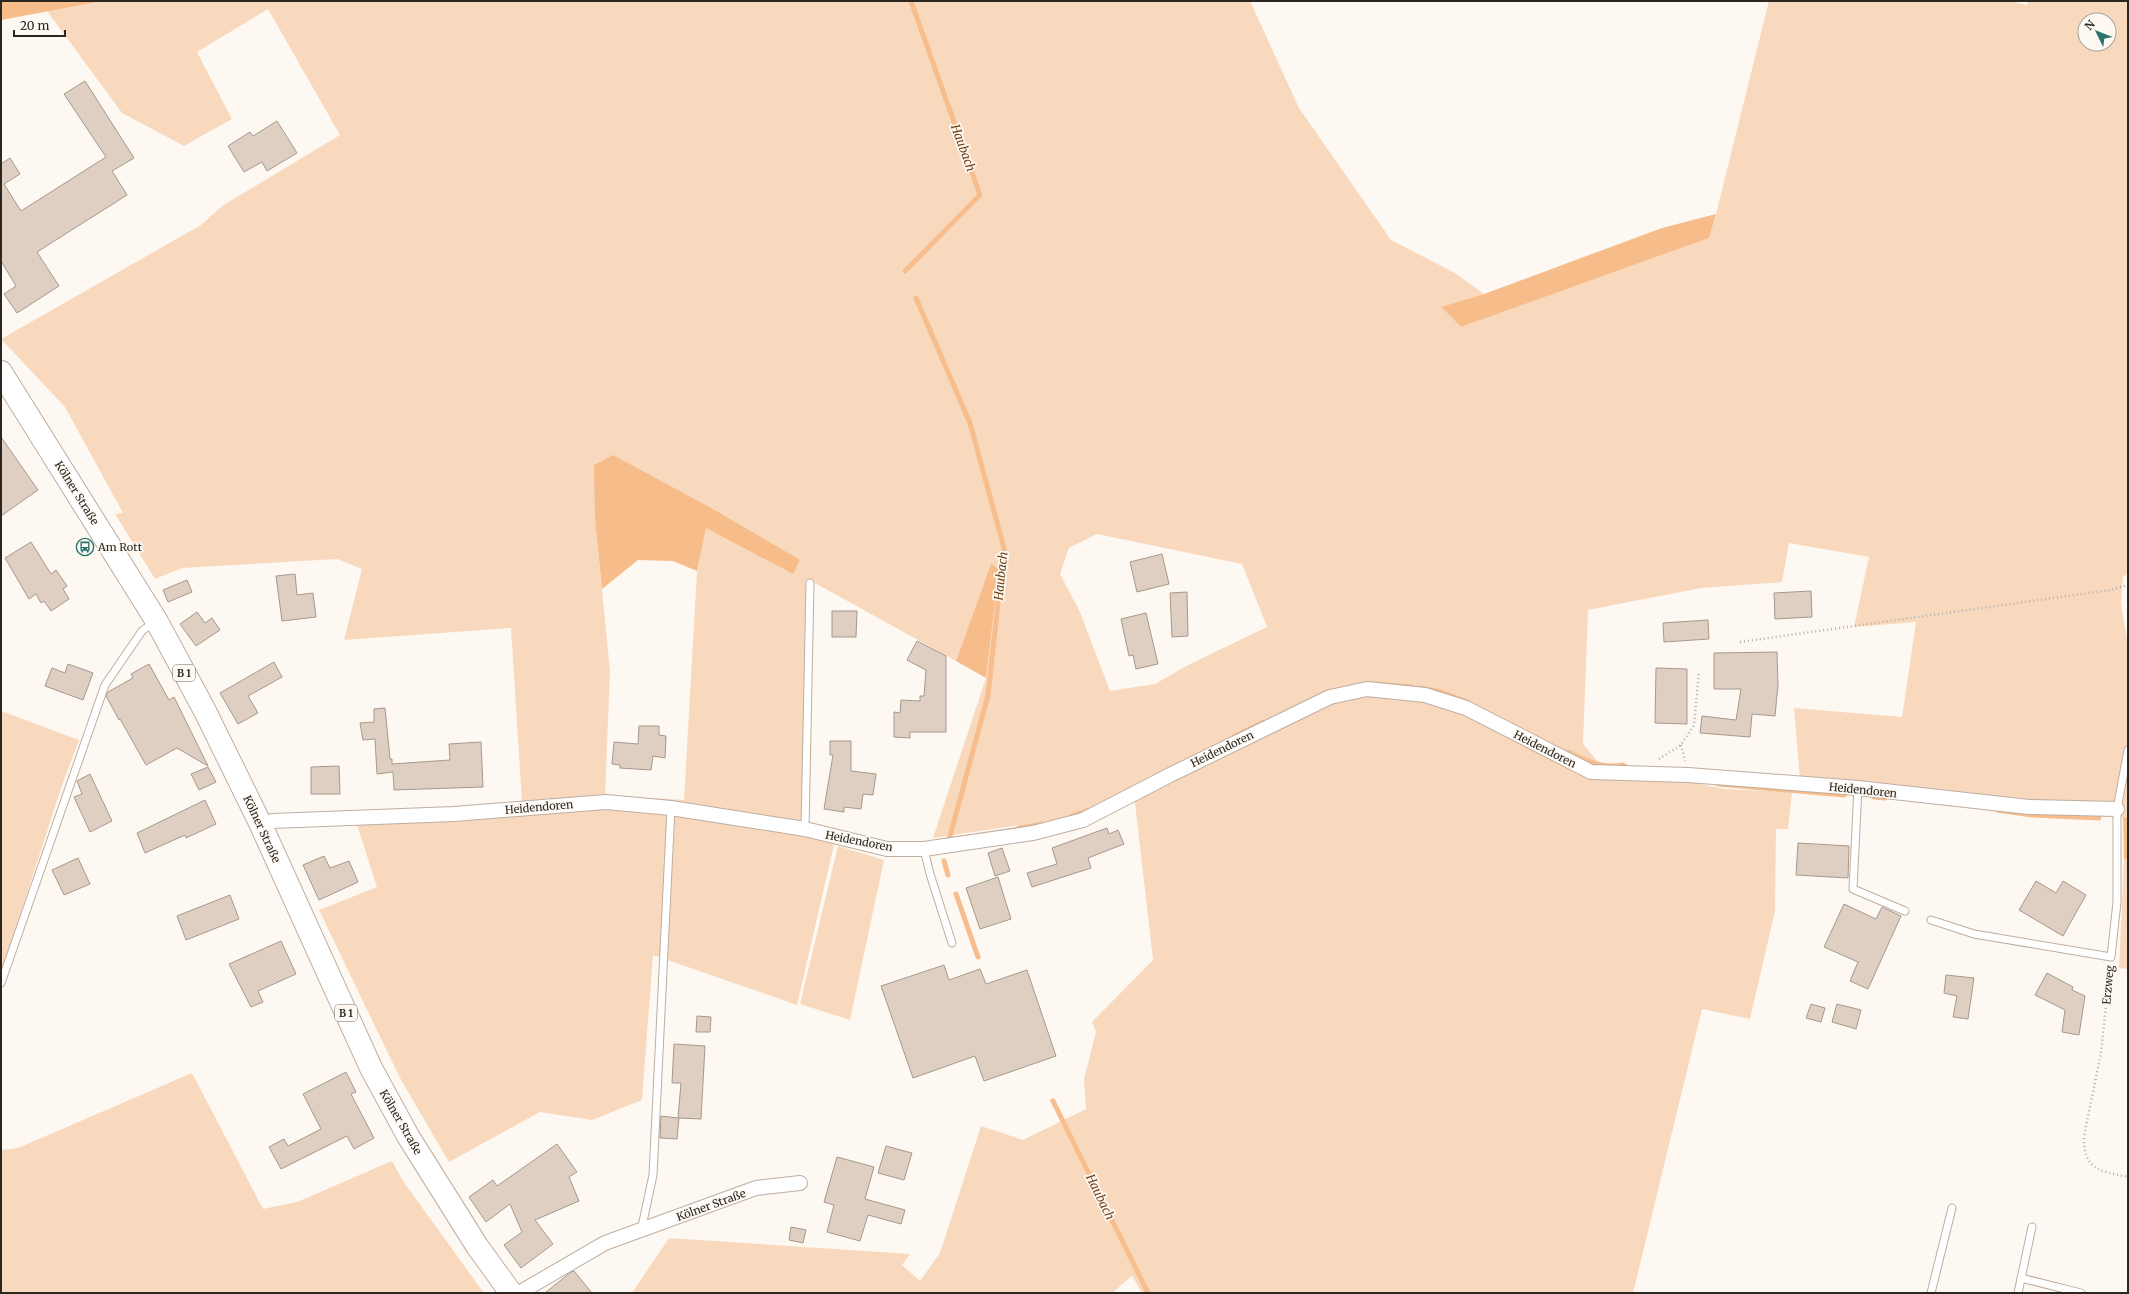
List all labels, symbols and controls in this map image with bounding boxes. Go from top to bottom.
scale bar [14,12,65,38]
north arrow [2077,12,2117,52]
text: N [2082,17,2098,33]
text: 20 m [20,18,49,33]
water label: Haubach [948,121,979,173]
street label: Kölner Straße [52,458,102,528]
bus stop icon: Am Rott [75,537,95,557]
place label: Am Rott [97,540,143,554]
water label: Haubach [990,551,1011,602]
road number: B 1 [173,665,195,681]
street label: Heidendoren [1188,727,1256,770]
street label: Heidendoren [1511,727,1579,771]
street label: Heidendoren [1828,779,1898,801]
street label: Kölner Straße [240,793,284,865]
street label: Heidendoren [504,797,574,817]
street label: Heidendoren [824,828,895,855]
street label: Erzweg [2099,964,2117,1005]
road number: B 1 [335,1005,357,1021]
street label: Kölner Straße [377,1087,425,1157]
water label: Haubach [1083,1171,1118,1222]
street label: Kölner Straße [674,1186,748,1224]

